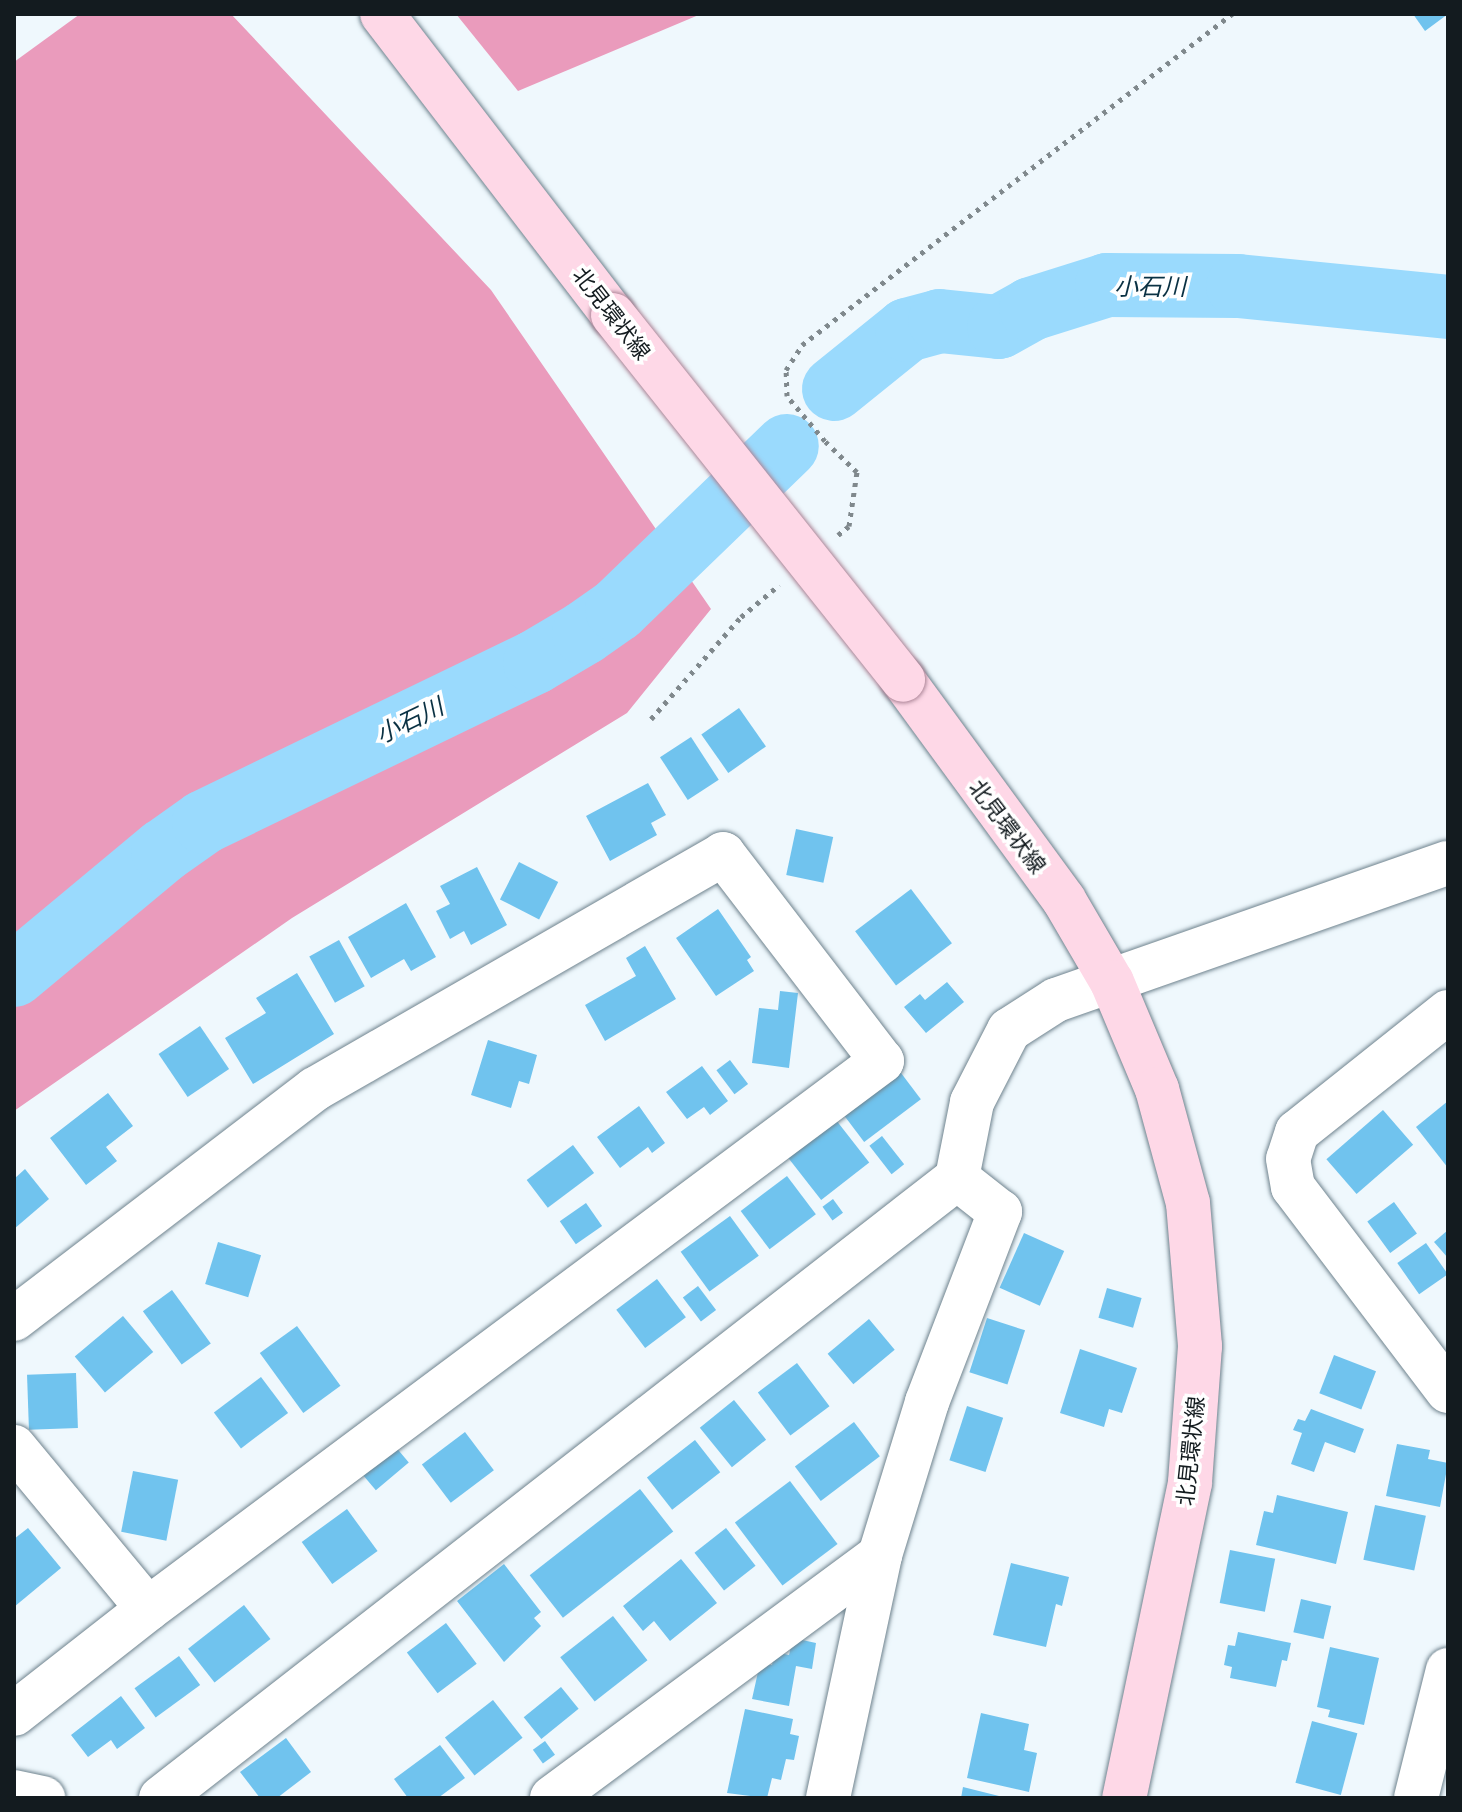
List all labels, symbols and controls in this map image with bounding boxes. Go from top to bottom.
street label: 北見環状線 [568,262,656,364]
water label: 小石川 [1114,272,1186,300]
water label: 小石川 [370,691,448,749]
street label: 北見環状線 [964,774,1052,878]
street label: 北見環状線 [1171,1395,1209,1507]

